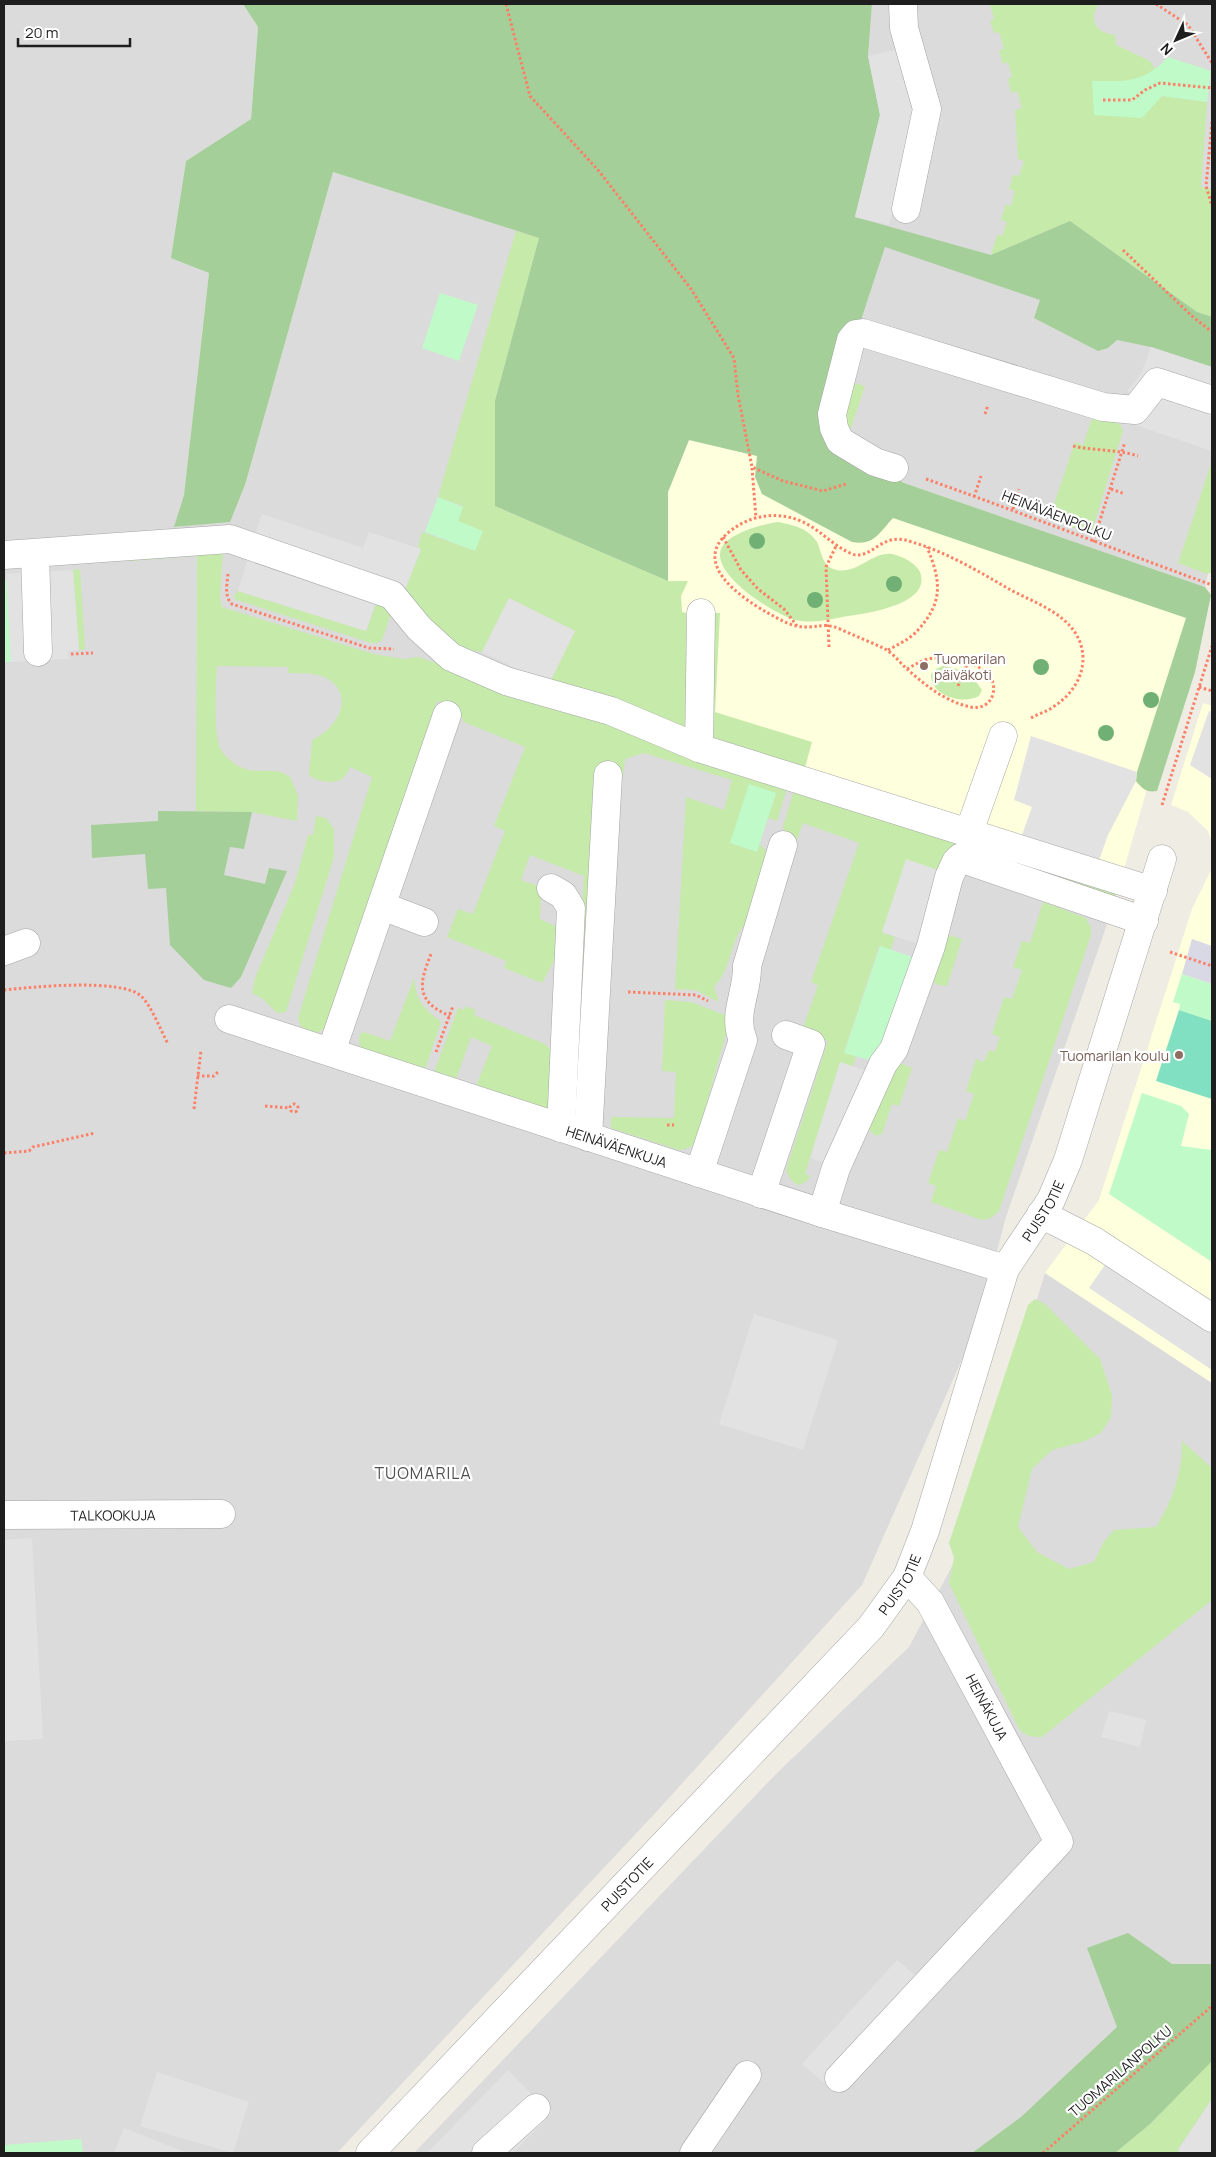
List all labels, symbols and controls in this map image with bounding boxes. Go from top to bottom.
scale bar [18,15,130,47]
north arrow [1151,15,1201,65]
text: 20 m [25,22,58,43]
text: N [1156,39,1177,60]
street label: HEINÄVÄENPOLKU [999,485,1115,545]
place label: Tuomarilan päiväkoti [934,649,1006,684]
marker: Tuomarilan päiväkoti [918,660,930,672]
place label: Tuomarilan koulu [1060,1046,1169,1065]
marker: Tuomarilan koulu [1173,1049,1185,1061]
street label: HEINÄVÄENKUJA [564,1120,670,1171]
street label: PUISTOTIE [1017,1177,1068,1245]
district label: TUOMARILA [374,1462,472,1484]
street label: TALKOOKUJA [70,1505,156,1524]
street label: PUISTOTIE [874,1551,925,1618]
street label: HEINÄKUJA [962,1671,1012,1744]
street label: PUISTOTIE [596,1852,657,1915]
street label: TUOMARILANPOLKU [1065,2021,1175,2121]

